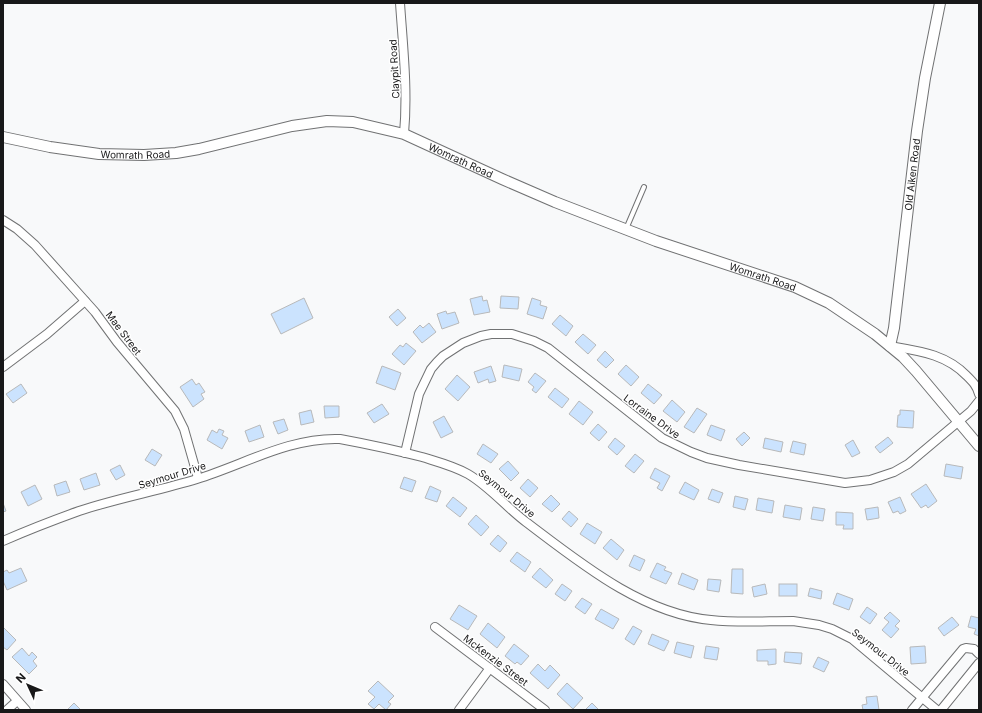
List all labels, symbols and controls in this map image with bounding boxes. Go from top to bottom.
street label: Claypit Road [386,39,402,99]
street label: Old Aiken Road [902,138,922,211]
street label: Womrath Road [427,140,495,180]
street label: Womrath Road [100,147,171,161]
street label: Womrath Road [728,260,798,293]
street label: Mae Street [104,309,145,358]
street label: Lorraine Drive [621,392,683,441]
street label: Seymour Drive [137,459,207,491]
street label: Seymour Drive [476,466,538,520]
street label: Seymour Drive [850,626,912,678]
street label: McKenzie Street [461,632,531,689]
north arrow [8,665,48,705]
text: N [13,670,29,686]

